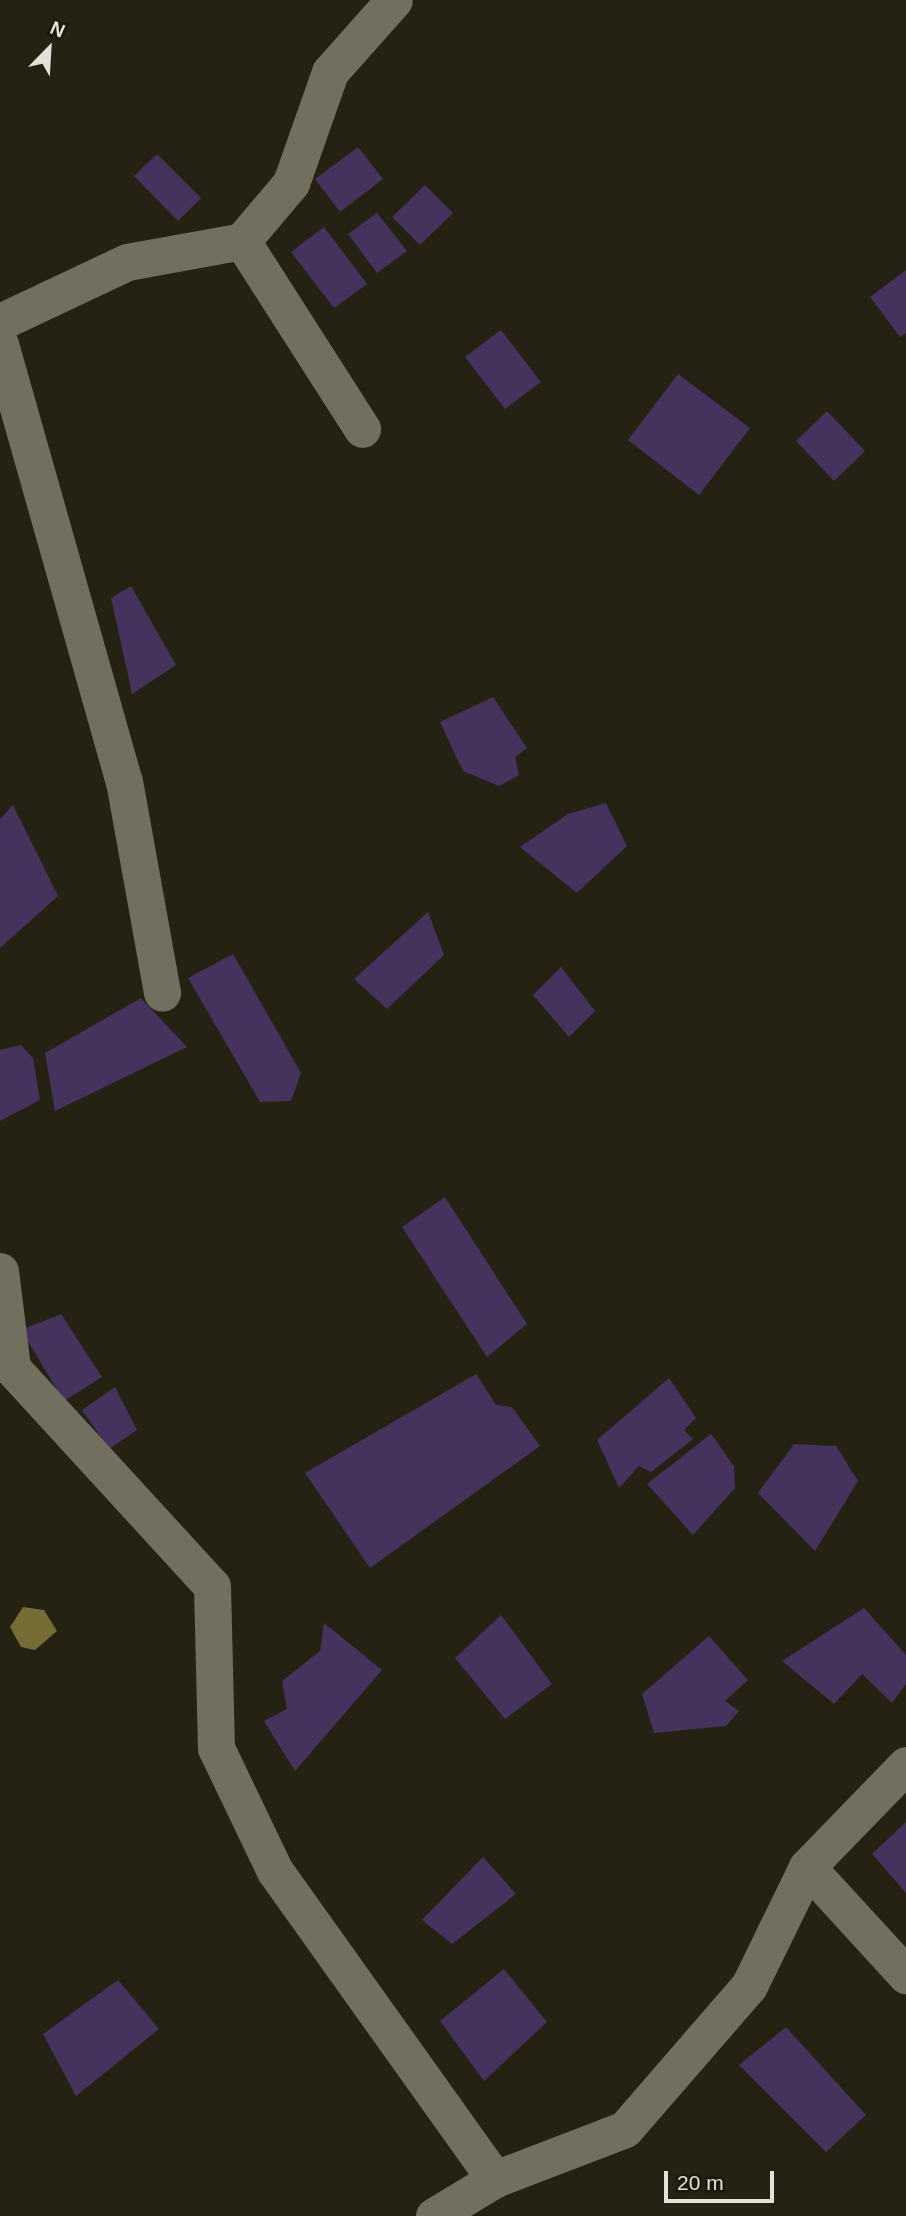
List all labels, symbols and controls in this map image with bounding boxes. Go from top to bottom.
north arrow [14,14,84,84]
text: N [47,17,68,42]
scale bar [668,2156,778,2200]
text: 20 m [677,2171,724,2194]

